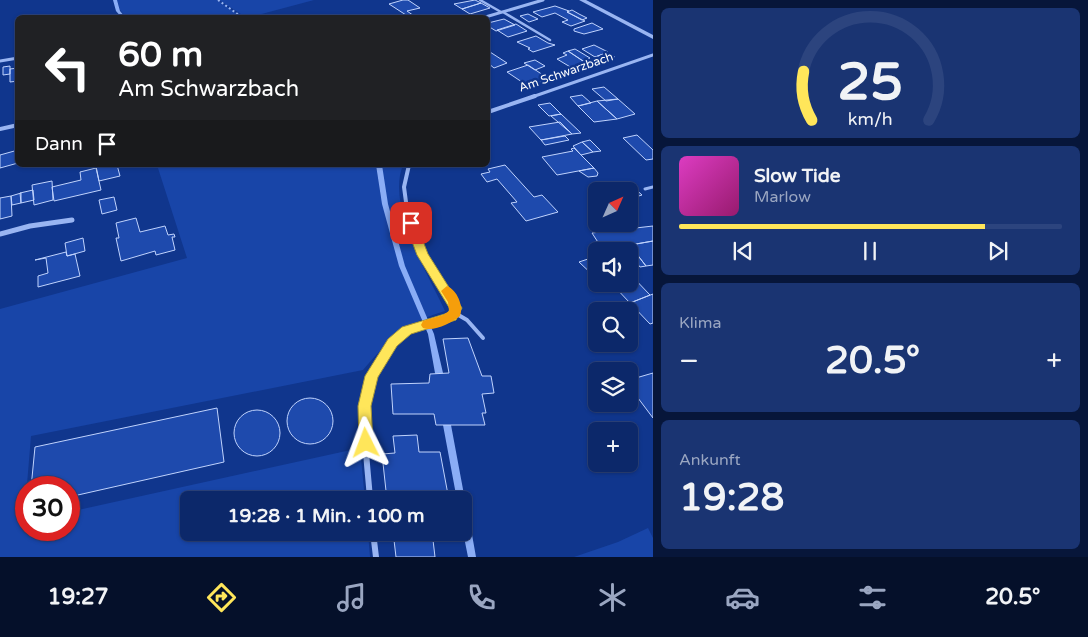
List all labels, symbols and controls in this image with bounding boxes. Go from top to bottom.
text: 60 m [118,34,203,76]
icon: left [35,35,100,100]
street label: Am Schwarzbach [517,49,615,95]
text: 25 [838,51,903,114]
text: Am Schwarzbach [118,76,299,102]
text: km/h [848,109,893,130]
icon: arrive [93,130,121,158]
text: Dann [35,133,83,155]
text: Slow Tide [754,165,841,187]
north arrow [588,182,638,232]
map controls [588,182,638,472]
text: Marlow [754,187,811,207]
pin [390,202,432,244]
icon: arrive [397,209,425,237]
icon: previous [729,237,757,265]
icon: pause [856,237,884,265]
icon: next [984,237,1012,265]
button: sound [588,242,638,292]
button: search [588,302,638,352]
text: Klima [679,313,721,333]
text: 20.5° [825,338,920,384]
text: − [679,344,699,378]
text: + [1046,344,1062,378]
button: layers [588,362,638,412]
position arrow [339,416,391,468]
button: + [588,422,638,472]
text: Ankunft [679,450,741,470]
text: 19:28 [679,475,784,521]
speed limit sign: 30 [15,476,80,541]
text: 19:28 · 1 Min. · 100 m [228,505,424,527]
icon: directions [204,580,239,615]
icon: music [334,580,369,615]
icon: phone [464,580,499,615]
icon: climate [595,580,630,615]
icon: car [725,580,760,615]
icon: filters [855,580,890,615]
text: 19:27 [48,584,109,610]
text: 20.5° [985,584,1040,610]

